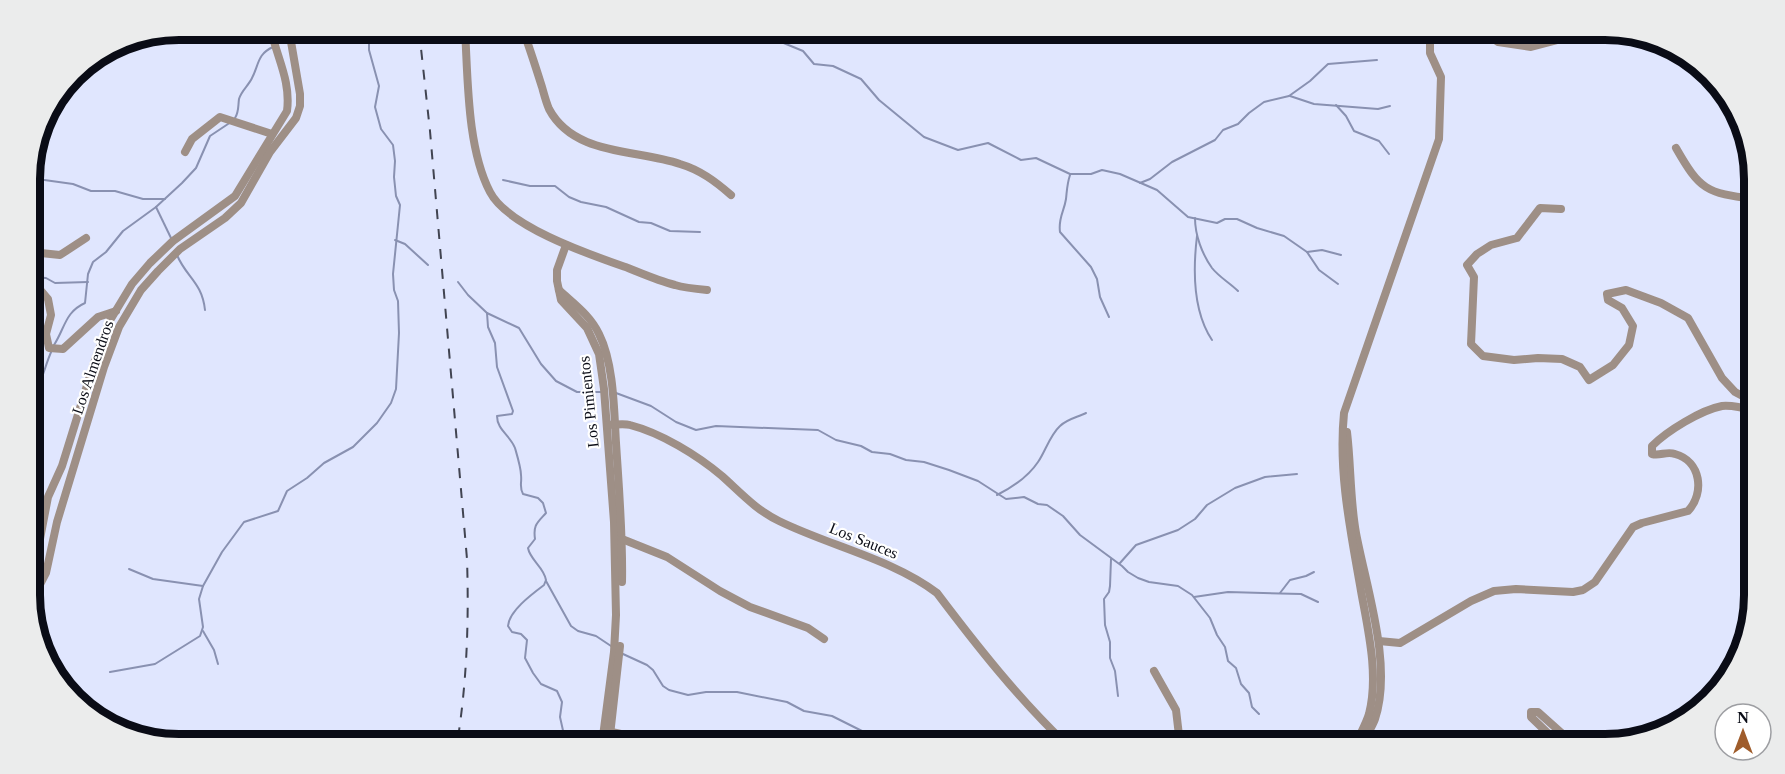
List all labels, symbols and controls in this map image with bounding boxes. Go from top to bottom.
street label: Los Almendros [68,318,116,416]
street label: Los Pimientos [575,355,602,449]
street label: Los Sauces [827,519,901,562]
north arrow [1713,702,1773,762]
text: N [1737,709,1749,726]

